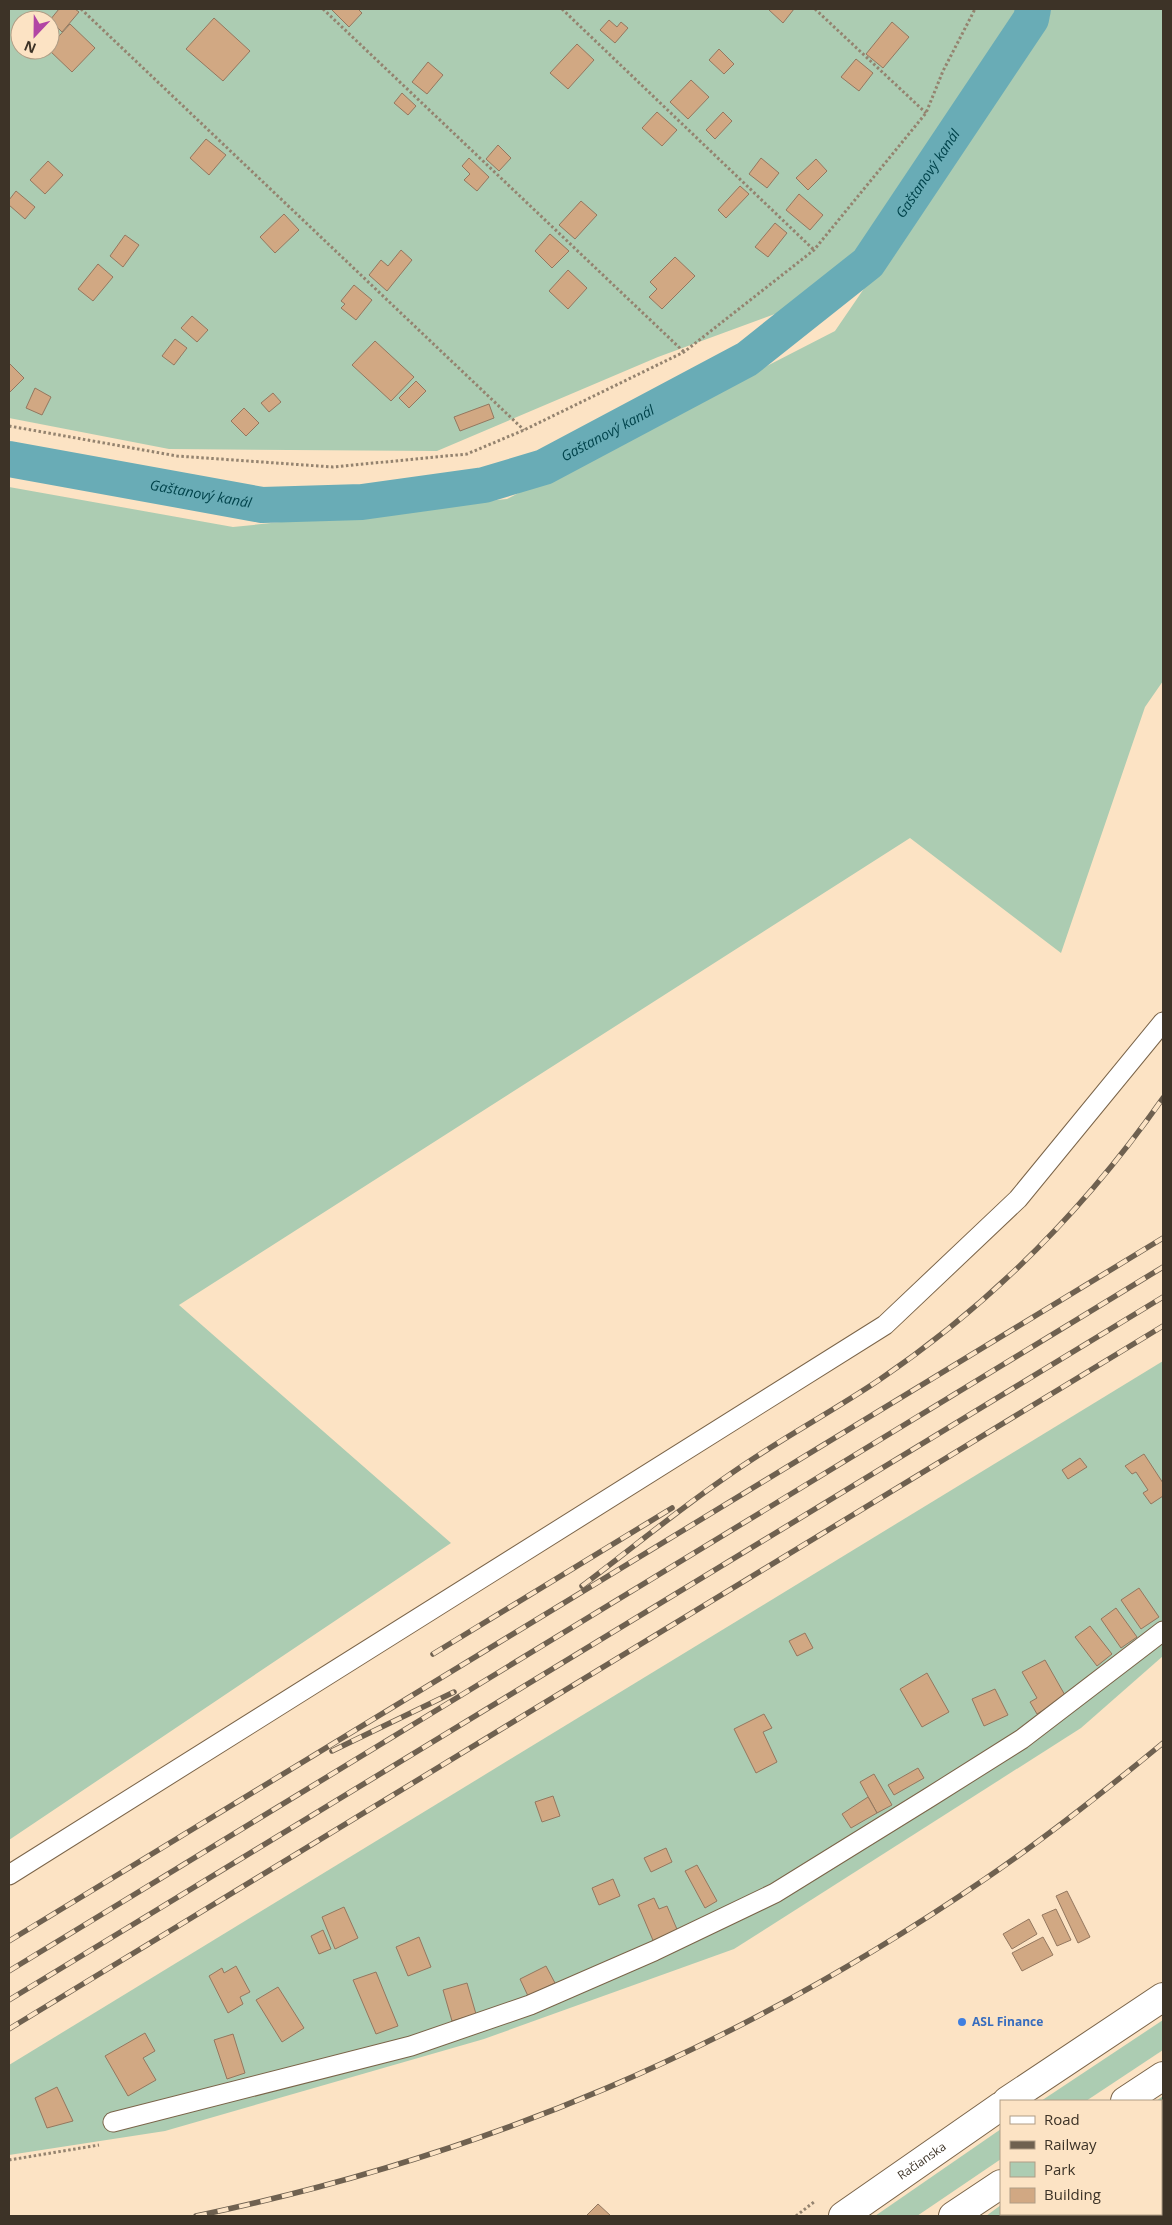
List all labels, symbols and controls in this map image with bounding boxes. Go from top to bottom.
north arrow [10,10,60,60]
text: N [21,37,39,58]
water label: Gaštanový kanál [891,125,964,221]
water label: Gaštanový kanál [557,400,658,465]
water label: Gaštanový kanál [149,475,254,512]
place label: ASL Finance [972,2013,1043,2030]
marker: ASL Finance [956,2016,968,2028]
legend [1000,2100,1162,2215]
text: Road [1044,2109,1080,2129]
text: Railway [1044,2134,1097,2154]
street label: Račianska [894,2138,949,2184]
text: Park [1044,2159,1075,2179]
text: Building [1044,2184,1101,2204]

